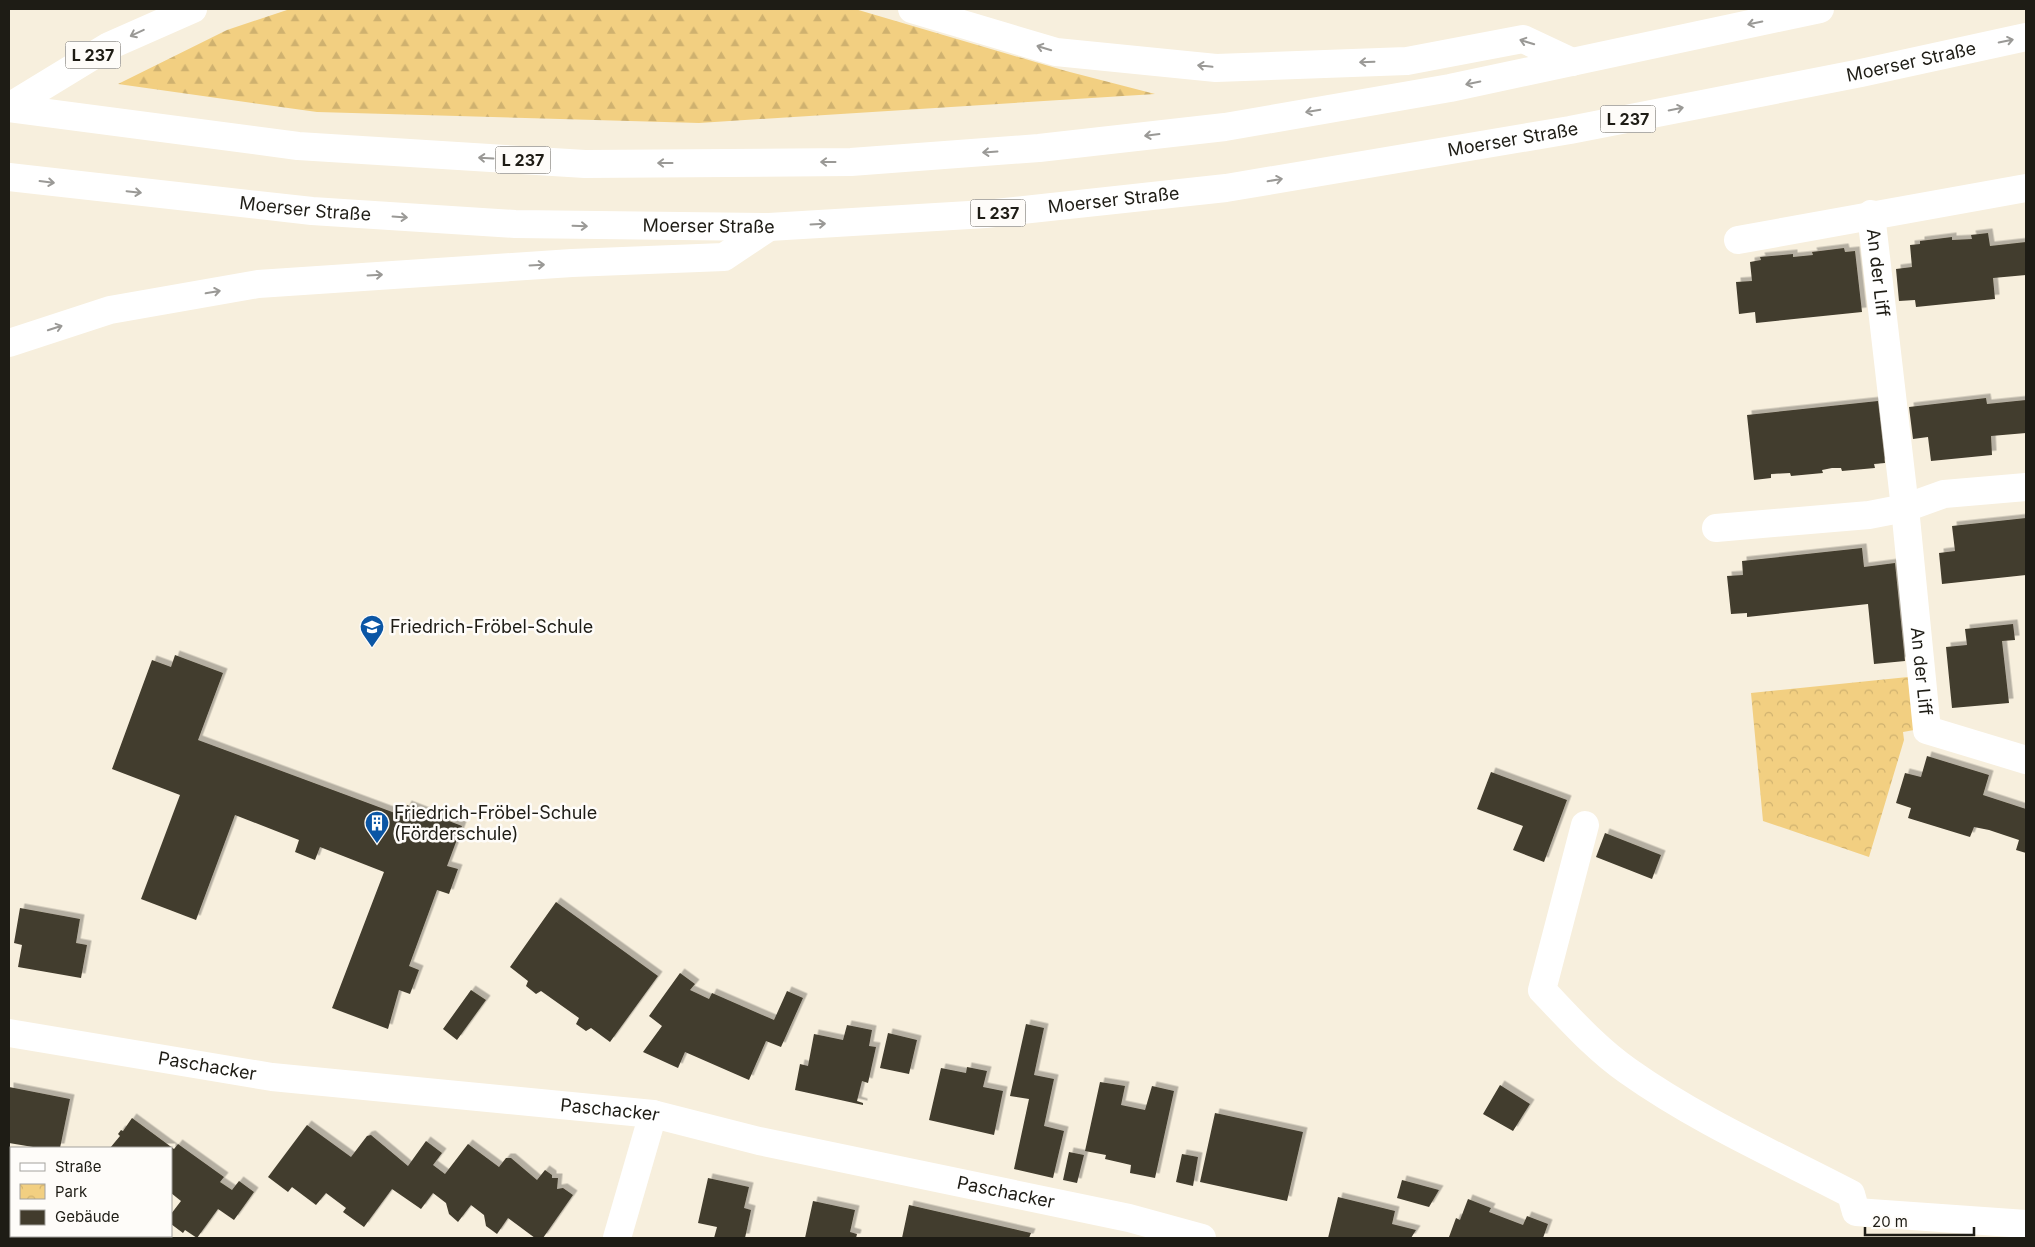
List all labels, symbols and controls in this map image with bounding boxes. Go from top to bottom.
one-way arrow [1748,18,1764,28]
one-way arrow [130,29,145,39]
one-way arrow [1998,36,2014,45]
one-way arrow [1519,37,1535,47]
street label: Moerser Straße [1845,37,1978,86]
road number: L 237 [66,42,120,68]
one-way arrow [1036,43,1052,53]
one-way arrow [1360,58,1376,67]
one-way arrow [1197,62,1213,71]
one-way arrow [1465,79,1481,88]
one-way arrow [1667,104,1683,113]
road number: L 237 [1600,106,1656,132]
one-way arrow [1305,107,1321,117]
street label: Moerser Straße [1446,118,1580,160]
one-way arrow [1145,130,1161,140]
road number: L 237 [496,146,550,174]
one-way arrow [982,147,998,156]
one-way arrow [478,153,494,162]
one-way arrow [820,157,836,167]
one-way arrow [658,158,674,168]
one-way arrow [1266,174,1282,184]
one-way arrow [39,177,55,187]
street label: Moerser Straße [1047,182,1180,217]
one-way arrow [126,187,142,197]
street label: Moerser Straße [238,192,372,225]
road number: L 237 [970,200,1026,227]
one-way arrow [392,213,408,222]
street label: Moerser Straße [642,215,775,237]
one-way arrow [809,219,825,228]
one-way arrow [572,221,588,230]
street label: An der Liff [1863,227,1894,318]
one-way arrow [529,261,545,270]
one-way arrow [366,270,382,279]
one-way arrow [205,286,221,296]
one-way arrow [47,322,63,332]
school or university icon: Friedrich-Fröbel-Schule [359,614,385,648]
place label: Friedrich-Fröbel-Schule [390,616,593,637]
street label: An der Liff [1907,626,1937,717]
place label: Friedrich-Fröbel-Schule (Förderschule) [394,802,597,844]
building icon: Friedrich-Fröbel-Schule (Förderschule) [364,810,390,844]
street label: Paschacker [157,1047,258,1084]
street label: Paschacker [559,1094,662,1125]
legend [10,1147,172,1237]
text: Straße [55,1157,102,1176]
street label: Paschacker [955,1171,1057,1212]
text: Park [55,1182,88,1201]
scale bar [1865,1204,1974,1236]
text: Gebäude [55,1207,120,1226]
text: 20 m [1872,1212,1908,1231]

